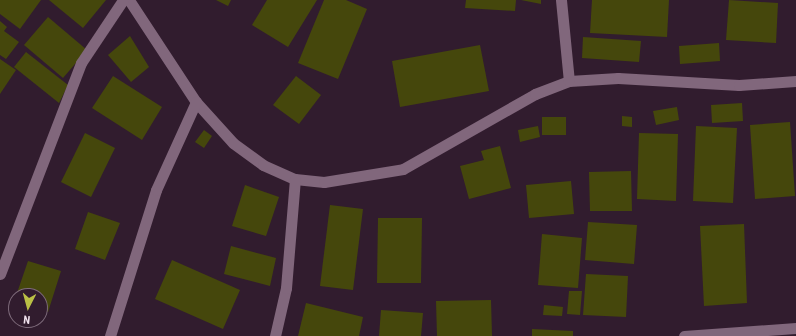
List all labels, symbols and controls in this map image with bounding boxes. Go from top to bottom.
north arrow [8,288,48,328]
text: N [23,313,31,326]

